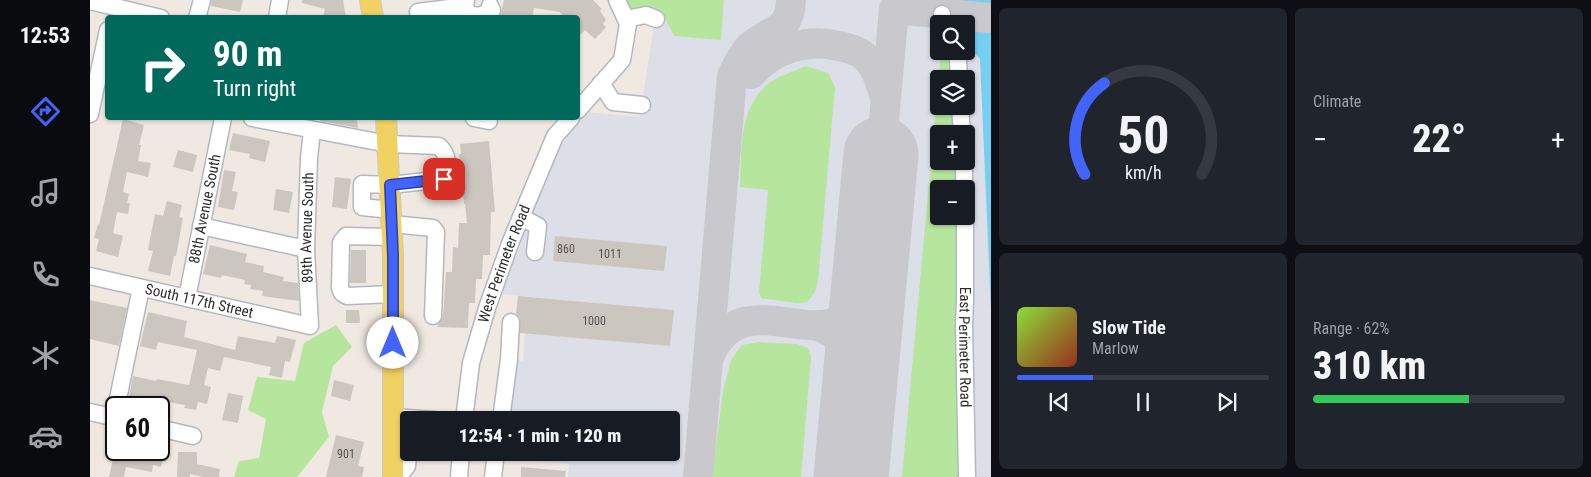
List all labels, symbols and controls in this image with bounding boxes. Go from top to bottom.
map controls [930,15,975,225]
button: search [930,15,975,60]
text: 12:53 [20,23,70,48]
text: 90 m [213,34,282,75]
icon: right [130,35,195,100]
button: layers [930,70,975,115]
text: Turn right [213,76,296,101]
text: Climate [1313,92,1361,111]
icon: directions [28,94,63,129]
text: 50 [1117,105,1169,166]
text: 22° [1412,117,1466,161]
text: − [1313,123,1327,156]
text: + [1551,123,1565,156]
button: + [930,125,975,170]
street label: 88th Avenue South [185,153,225,265]
pin [423,158,465,200]
text: km/h [1125,162,1161,183]
icon: arrive [430,165,458,193]
street label: 89th Avenue South [297,172,318,284]
icon: music [28,175,63,210]
button: − [930,180,975,225]
street label: West Perimeter Road [474,202,534,325]
house number: 860 [557,242,575,256]
house number: 1011 [598,247,622,261]
icon: phone [28,257,63,292]
street label: South 117th Street [143,280,255,322]
street label: East Perimeter Road [955,287,975,407]
house number: 1000 [582,314,606,328]
position arrow [366,316,418,368]
text: Slow Tide [1092,316,1166,339]
text: Range · 62% [1313,319,1389,338]
icon: climate [28,338,63,373]
text: Marlow [1092,339,1139,358]
text: 310 km [1313,344,1426,388]
icon: previous [1045,388,1073,416]
icon: pause [1129,388,1157,416]
icon: next [1213,388,1241,416]
speed limit sign: 60 [105,396,170,461]
icon: car [28,419,63,454]
text: 12:54 · 1 min · 120 m [459,424,621,447]
house number: 901 [337,447,355,461]

